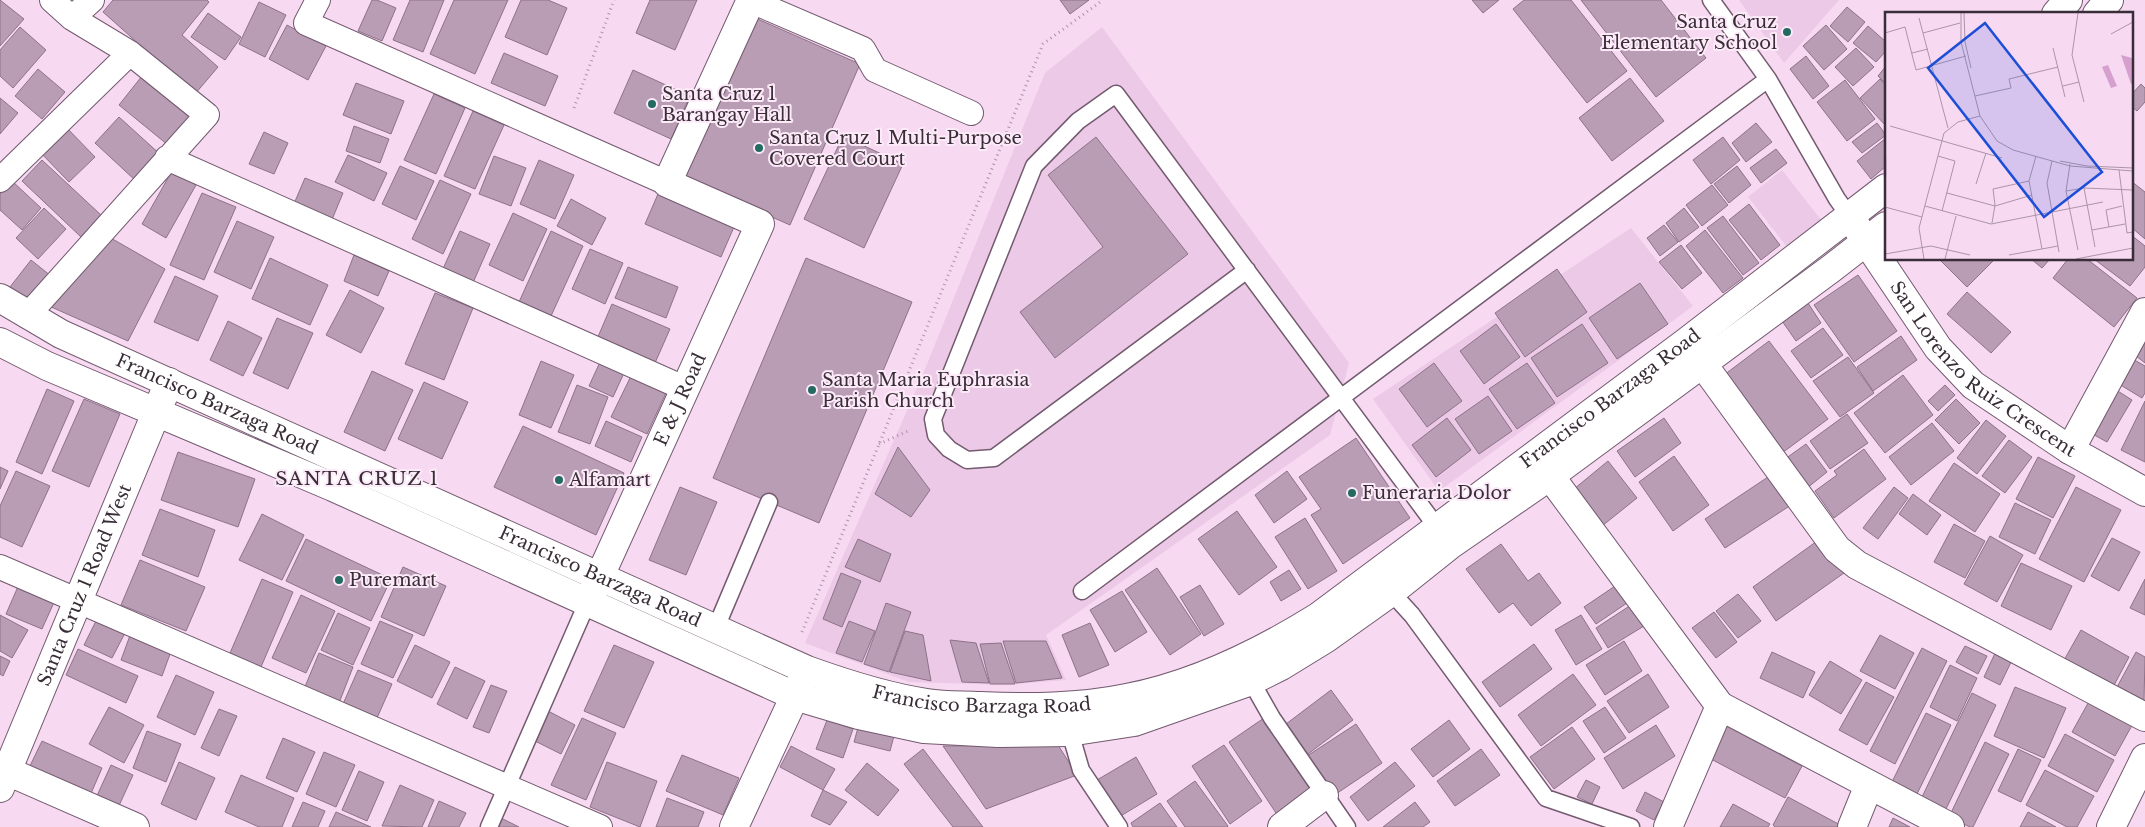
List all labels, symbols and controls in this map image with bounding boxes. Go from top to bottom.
place label: Santa Cruz Elementary School [1601,11,1777,54]
inset map [1885,12,2132,260]
marker: Santa Cruz Elementary School [1781,26,1793,38]
place label: Santa Cruz 1 Barangay Hall [662,83,792,126]
marker: Santa Cruz 1 Barangay Hall [646,98,658,110]
place label: Santa Cruz 1 Multi-Purpose Covered Court [769,127,1022,170]
marker: Santa Cruz 1 Multi-Purpose Covered Court [753,142,765,154]
street label: San Lorenzo Ruiz Crescent [1885,277,2080,462]
street label: Francisco Barzaga Road [1516,324,1705,473]
street label: Francisco Barzaga Road [112,349,322,459]
street label: E & J Road [650,350,711,449]
place label: Santa Maria Euphrasia Parish Church [822,369,1030,412]
marker: Santa Maria Euphrasia Parish Church [806,384,818,396]
district label: SANTA CRUZ 1 [275,467,439,490]
place label: Alfamart [568,469,651,491]
marker: Alfamart [553,474,565,486]
street label: Santa Cruz 1 Road West [33,480,136,689]
place label: Funeraria Dolor [1362,482,1511,504]
marker: Funeraria Dolor [1346,487,1358,499]
street label: Francisco Barzaga Road [495,522,705,632]
place label: Puremart [349,569,437,591]
marker: Puremart [333,574,345,586]
street label: Francisco Barzaga Road [870,681,1092,718]

